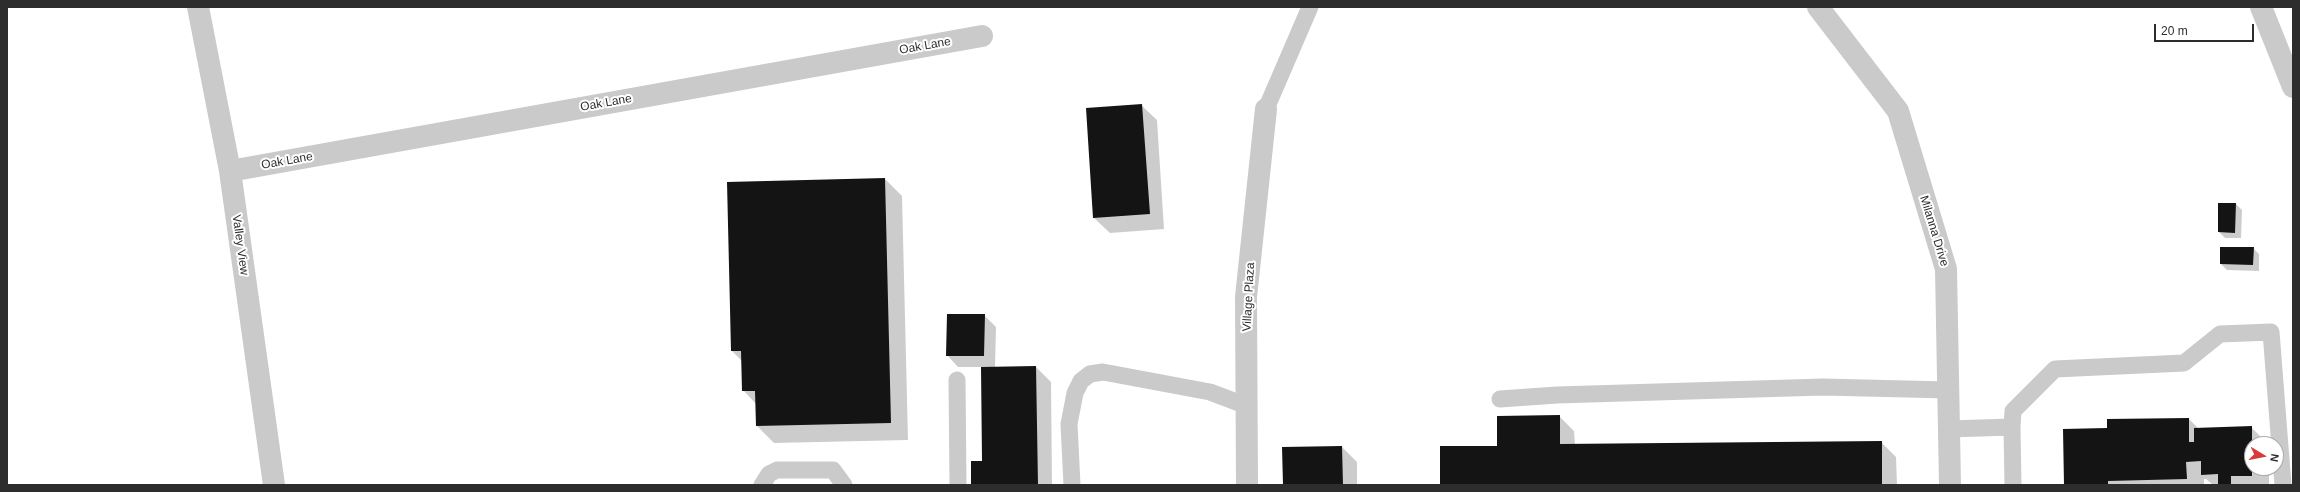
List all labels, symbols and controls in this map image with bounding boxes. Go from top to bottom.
scale bar [2156,16,2256,42]
text: 20 m [2161,24,2188,38]
street label: Oak Lane [898,34,952,58]
street label: Oak Lane [579,91,633,115]
street label: Oak Lane [260,149,314,173]
street label: Milanna Drive [1916,194,1952,268]
street label: Valley View [229,214,251,276]
street label: Village Plaza [1240,262,1258,332]
north arrow [2244,436,2284,476]
text: N [2268,453,2281,463]

